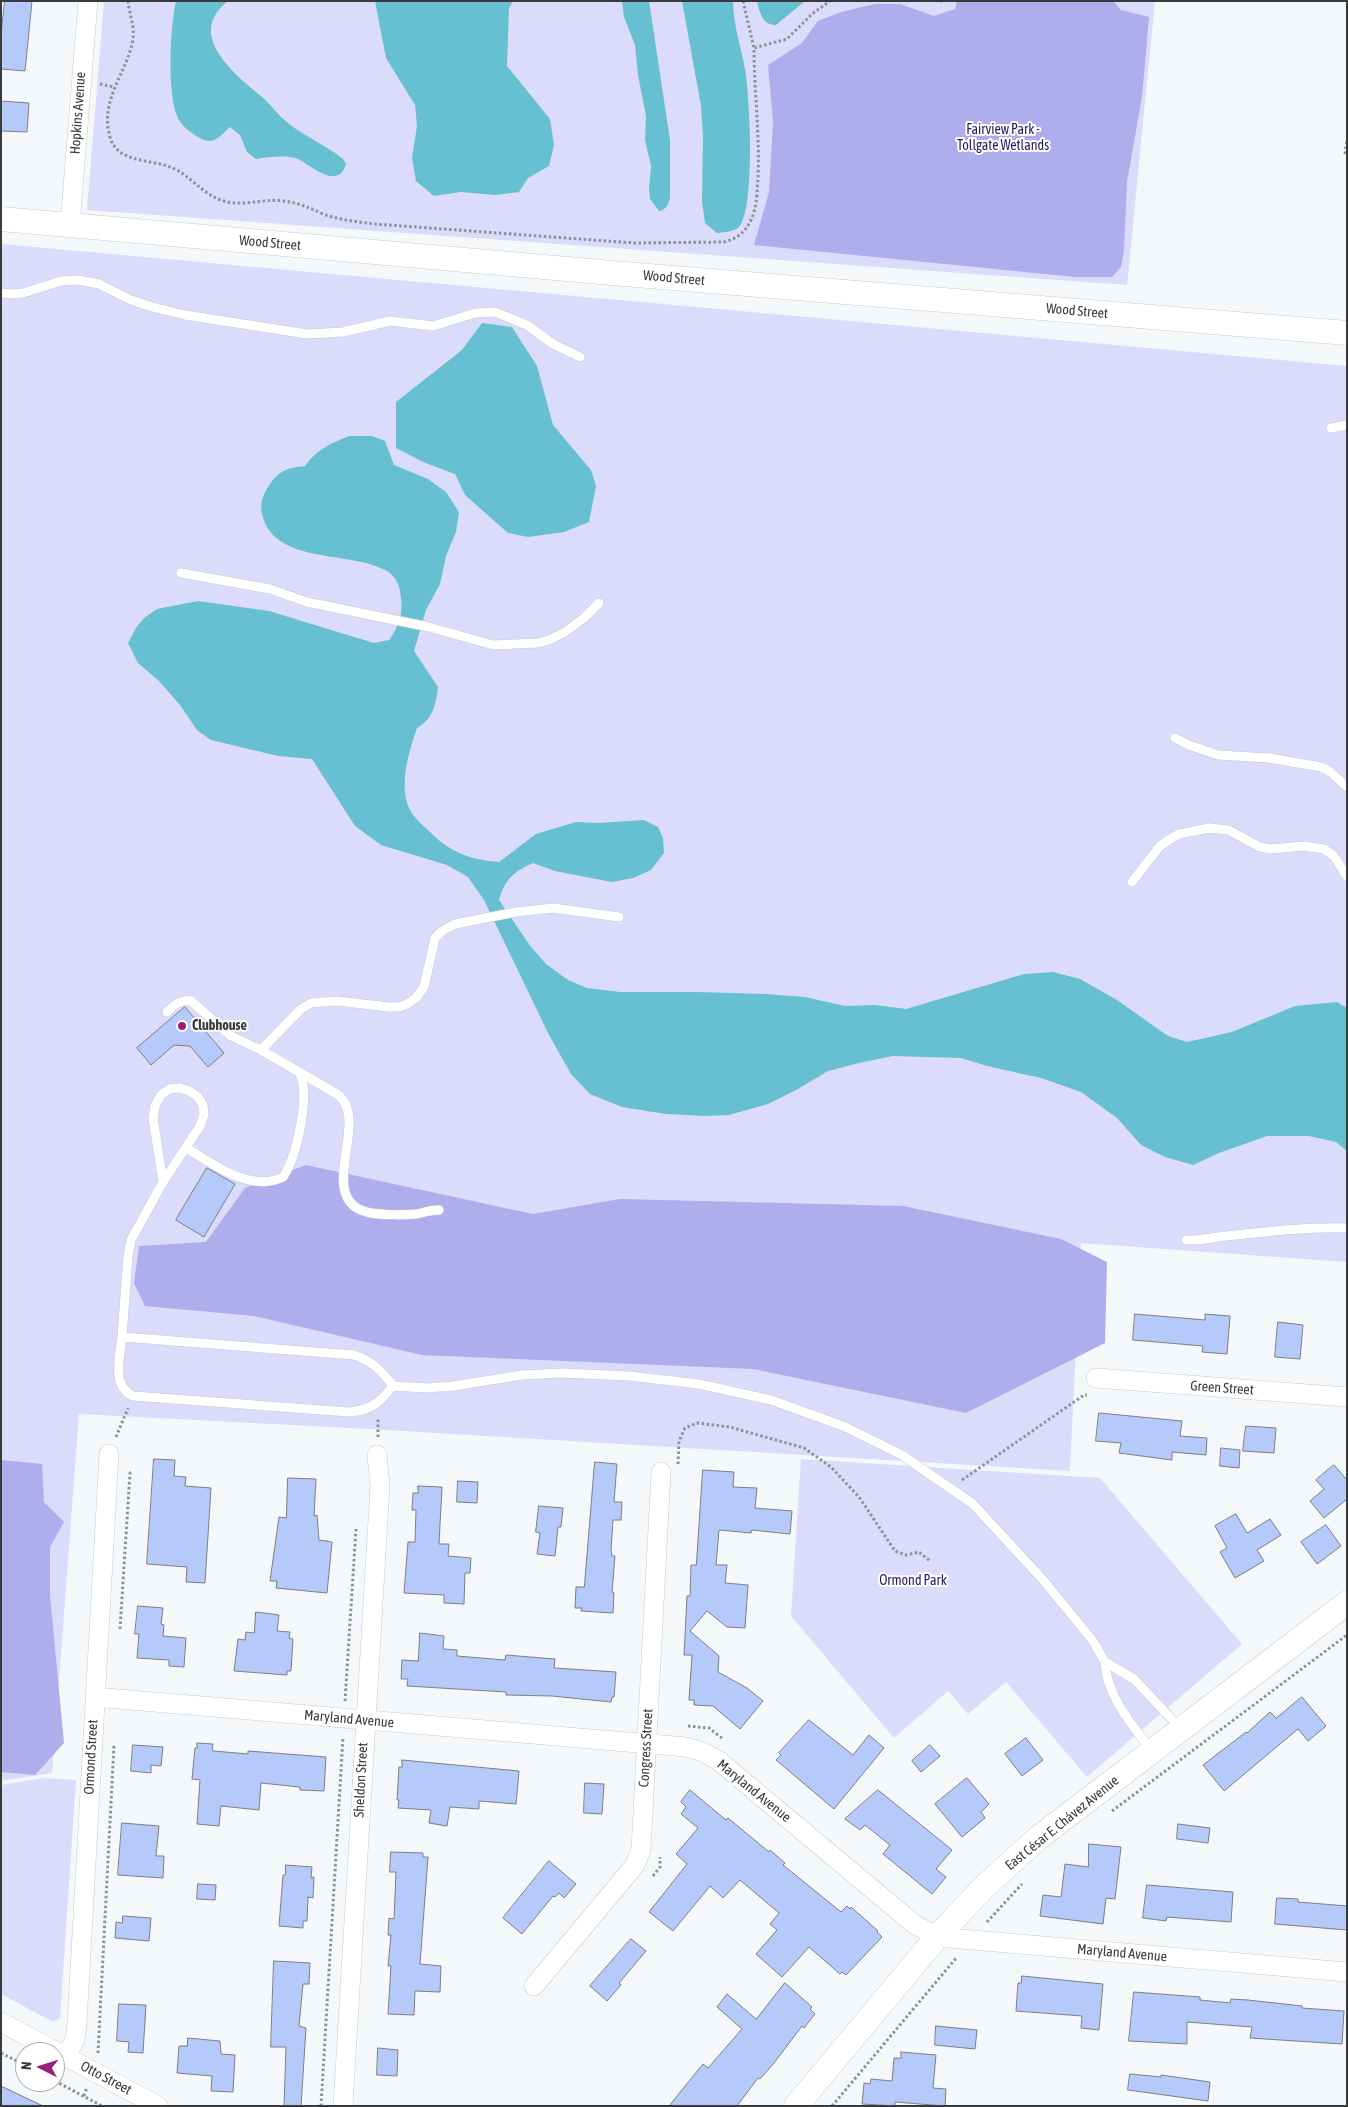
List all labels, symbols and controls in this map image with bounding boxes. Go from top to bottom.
street label: Hopkins Avenue [67,71,89,155]
park label: Fairview Park - Tollgate Wetlands [957,122,1049,154]
street label: Wood Street [238,232,302,254]
street label: Wood Street [642,267,706,289]
street label: Wood Street [1045,300,1109,322]
place label: Clubhouse [192,1018,247,1034]
marker: Clubhouse [176,1020,188,1032]
street label: Green Street [1190,1377,1254,1399]
park label: Ormond Park [879,1573,947,1589]
street label: Maryland Avenue [303,1707,395,1731]
street label: Congress Street [636,1708,656,1788]
street label: Ormond Street [81,1719,101,1795]
street label: Sheldon Street [351,1742,371,1818]
street label: Maryland Avenue [714,1756,794,1826]
street label: East César E. Chávez Avenue [1002,1772,1122,1874]
street label: Maryland Avenue [1076,1941,1168,1965]
north arrow [15,2042,65,2092]
street label: Otto Street [78,2058,134,2098]
text: N [18,2061,34,2071]

